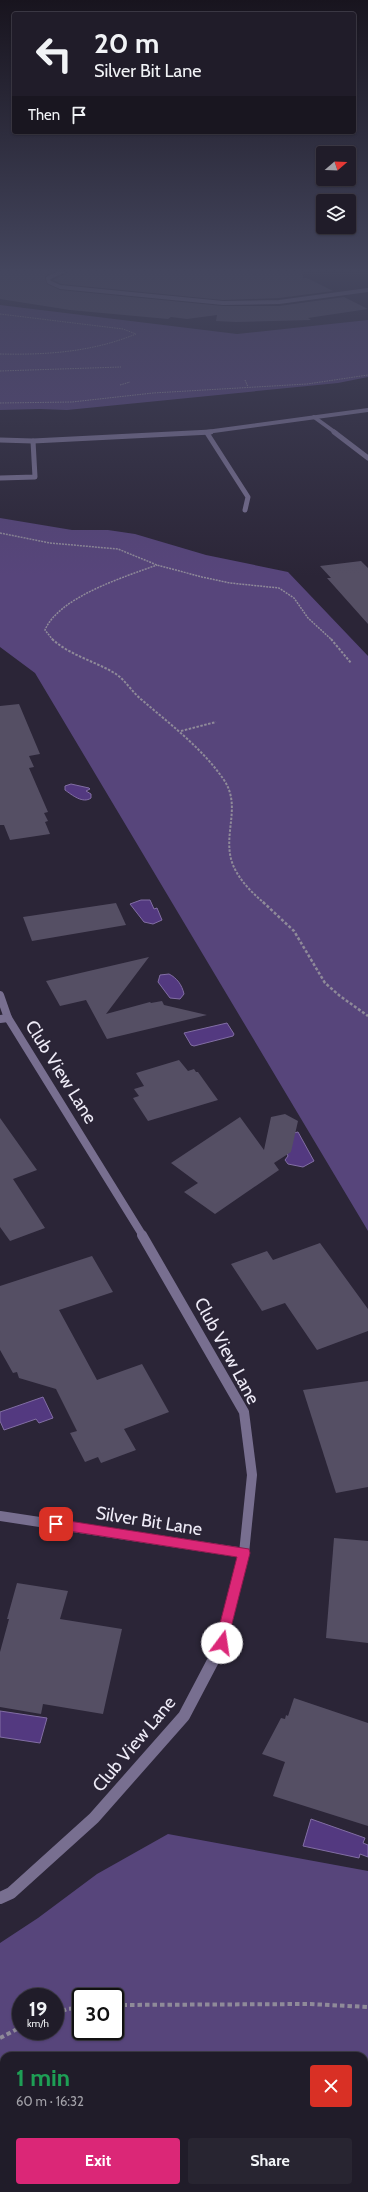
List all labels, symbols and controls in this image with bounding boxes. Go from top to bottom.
text: 20 m [94,26,159,60]
icon: left [28,28,80,80]
text: Silver Bit Lane [94,60,202,82]
icon: arrive [68,104,90,126]
text: Then [28,106,60,124]
north arrow [316,146,356,186]
map controls [316,146,356,234]
button: layers [316,194,356,234]
street label: Club View Lane [20,1016,102,1128]
street label: Club View Lane [190,1294,264,1408]
street label: Silver Bit Lane [94,1502,204,1540]
pin [39,1507,73,1541]
icon: arrive [45,1513,67,1535]
position arrow [201,1622,243,1664]
street label: Club View Lane [88,1692,180,1796]
speed limit sign: 30 [72,1988,124,2040]
text: 19 [29,1997,47,2021]
text: km/h [27,2017,49,2030]
text: 1 min [16,2063,70,2092]
button: close [310,2065,352,2107]
text: 60 m · 16:32 [16,2093,84,2109]
button: Exit [16,2138,180,2184]
button: Share [188,2138,352,2184]

